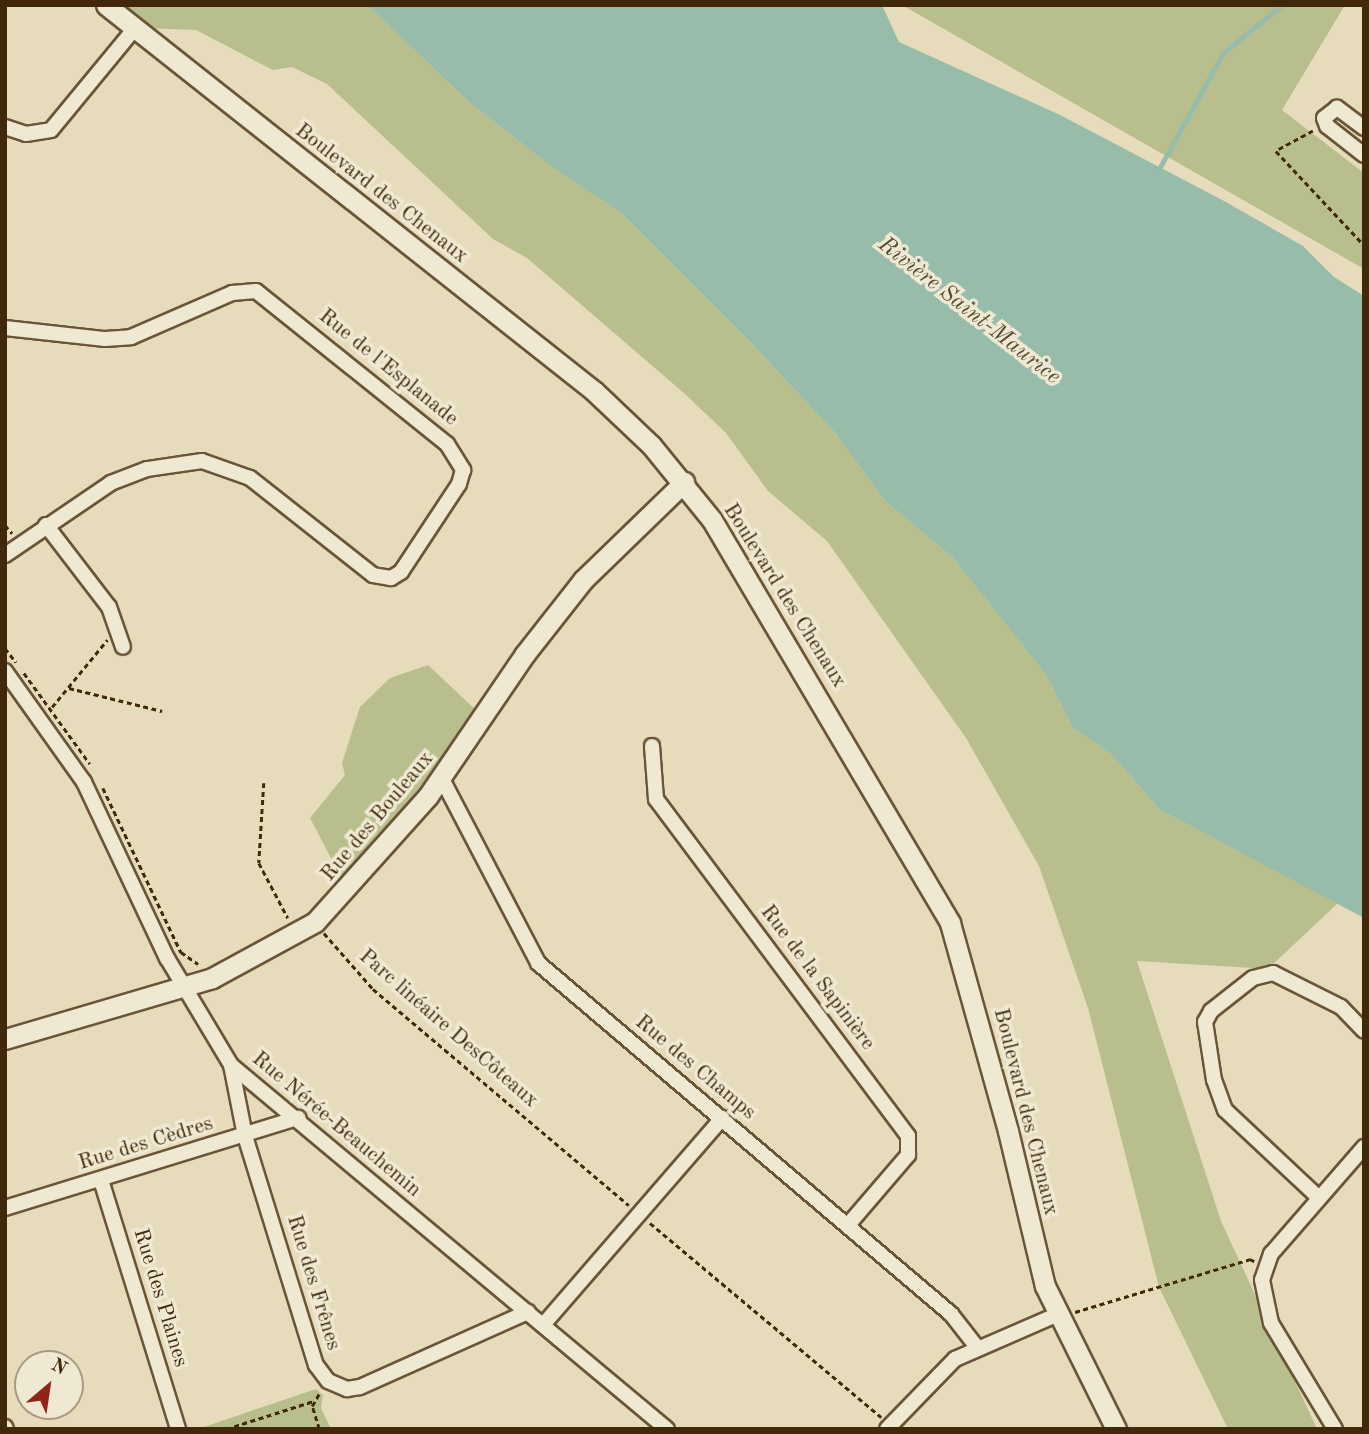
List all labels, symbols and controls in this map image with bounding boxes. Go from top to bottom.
street label: Boulevard des Chenaux [290,119,472,269]
water label: Rivière Saint-Maurice [872,231,1066,391]
street label: Rue de l'Esplanade [313,304,463,432]
street label: Boulevard des Chenaux [717,499,851,693]
street label: Rue des Bouleaux [316,747,440,887]
street label: Rue de la Sapinière [754,900,880,1056]
street label: Parc linéaire DesCôteaux [353,944,543,1114]
street label: Boulevard des Chenaux [987,1006,1063,1218]
street label: Rue des Champs [629,1010,761,1126]
street label: Rue Nérée-Beauchemin [246,1047,426,1203]
street label: Rue des Cèdres [76,1112,216,1176]
street label: Rue des Frênes [280,1212,346,1354]
street label: Rue des Plaines [127,1226,193,1370]
north arrow [14,1350,84,1420]
text: N [47,1356,69,1380]

